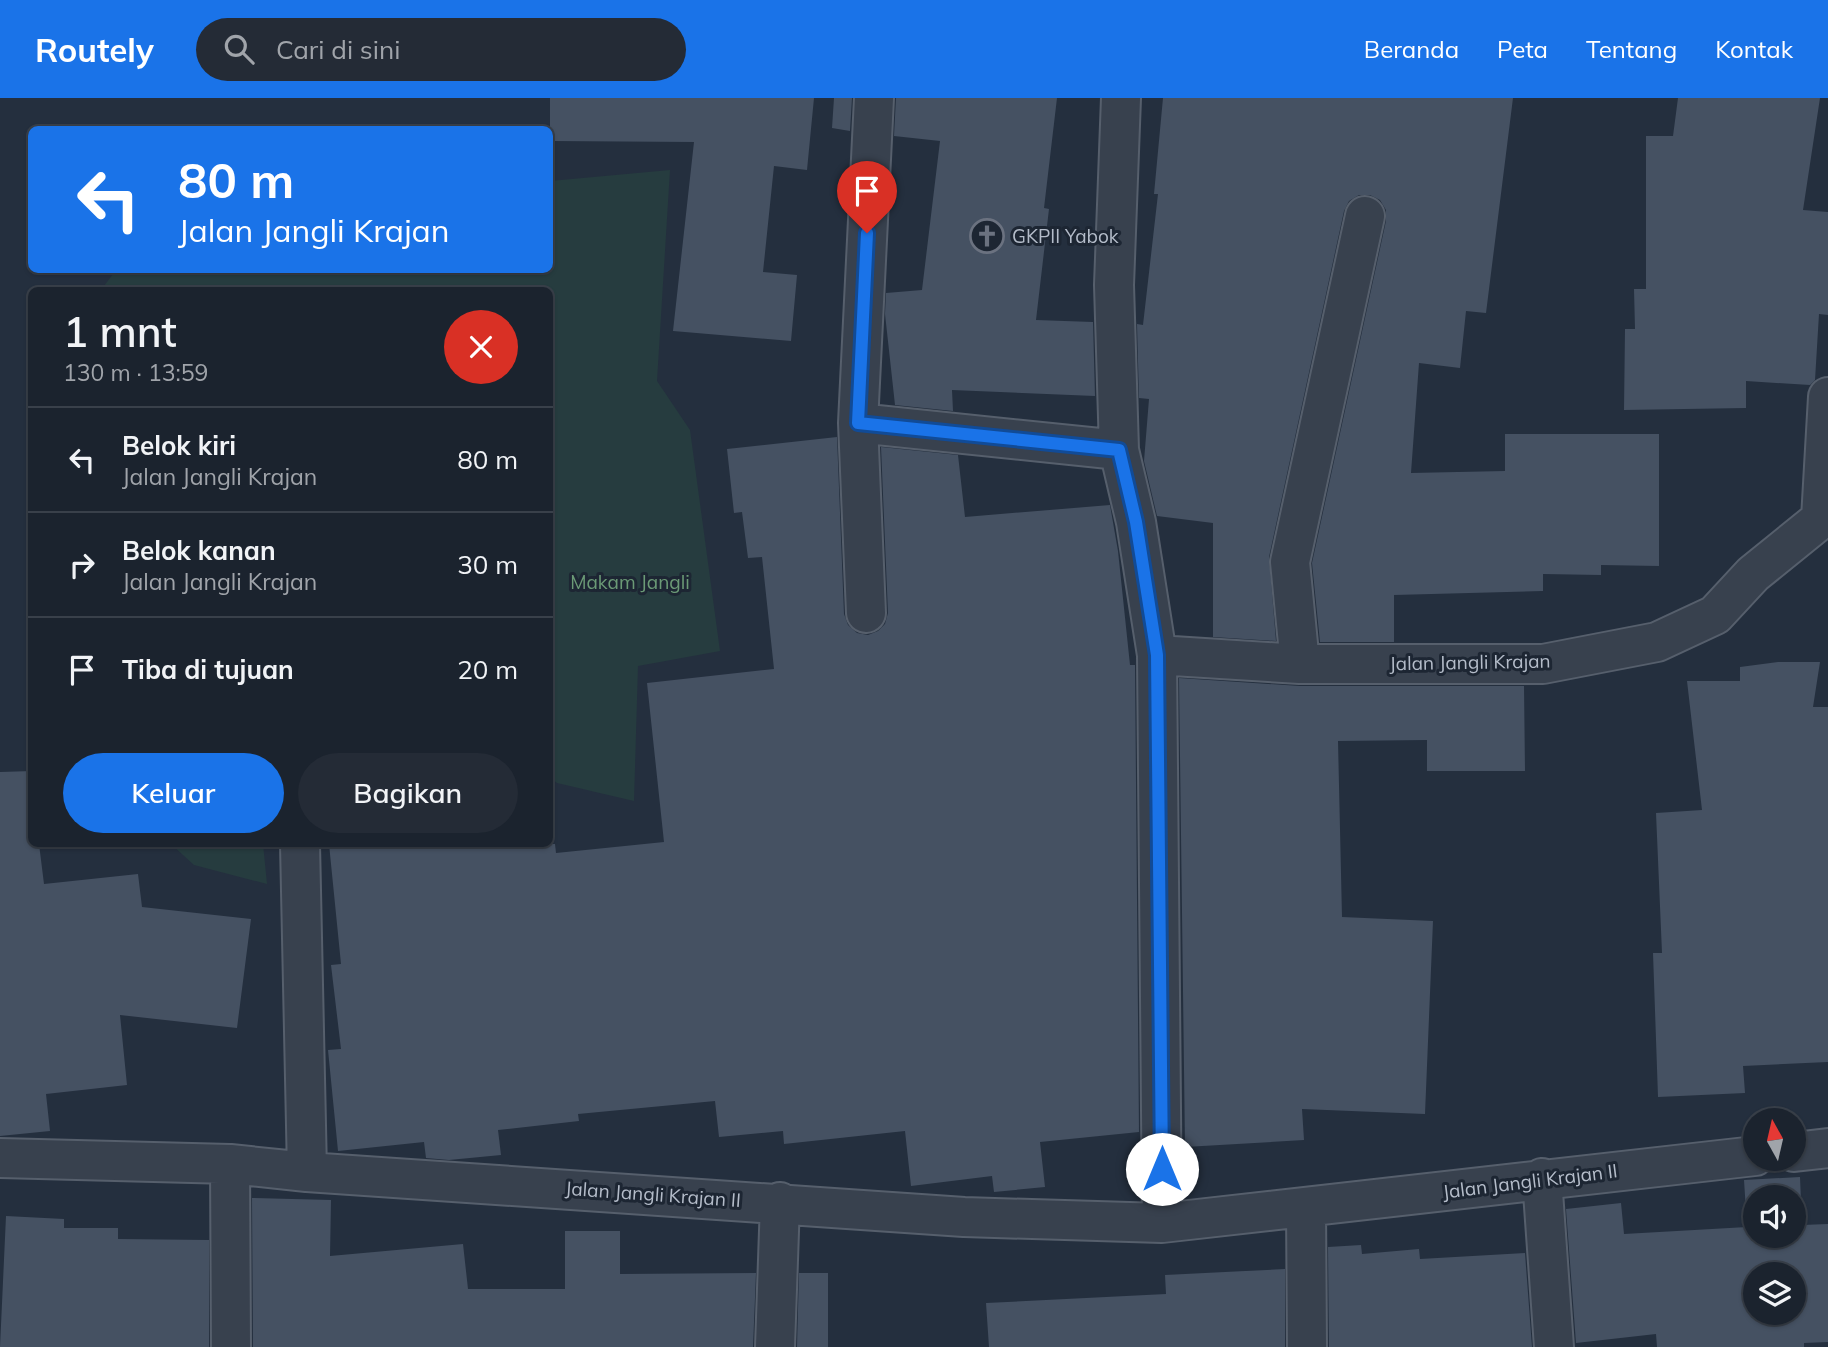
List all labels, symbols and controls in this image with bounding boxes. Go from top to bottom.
search box [196,18,686,81]
text: Routely [35,29,154,70]
icon: search [220,30,258,68]
text: Cari di sini [276,33,400,66]
text: Beranda [1364,34,1459,64]
text: Peta [1497,34,1548,64]
text: Tentang [1586,34,1677,64]
text: Kontak [1715,34,1793,64]
text: 80 m [178,149,294,210]
icon: left [63,154,154,245]
pin [837,161,897,233]
icon: arrive [848,172,886,210]
text: Jalan Jangli Krajan [178,210,450,250]
church icon: GKPII Yabok [968,217,1006,255]
place label: GKPII Yabok [1012,224,1119,248]
text: 1 mnt [63,305,177,358]
button: close [444,310,518,384]
text: 130 m · 13:59 [63,358,208,387]
text: Belok kiri [122,429,236,462]
icon: left [63,441,101,479]
text: 80 m [457,443,518,476]
text: Jalan Jangli Krajan [122,462,317,491]
text: Belok kanan [122,534,276,567]
icon: right [63,546,101,584]
text: 30 m [457,548,518,581]
text: Jalan Jangli Krajan [122,567,317,596]
park label: Makam Jangli [570,570,690,594]
street label: Jalan Jangli Krajan [1389,649,1551,675]
icon: arrive [63,651,101,689]
text: Tiba di tujuan [122,653,294,686]
text: 20 m [457,653,518,686]
button: Keluar [63,753,284,833]
button: Bagikan [298,753,518,833]
north arrow [1743,1108,1806,1171]
map controls [1743,1108,1806,1325]
position arrow [1125,1132,1199,1206]
street label: Jalan Jangli Krajan II [1441,1158,1619,1204]
street label: Jalan Jangli Krajan II [564,1176,742,1212]
button: sound [1743,1185,1806,1248]
button: layers [1743,1262,1806,1325]

